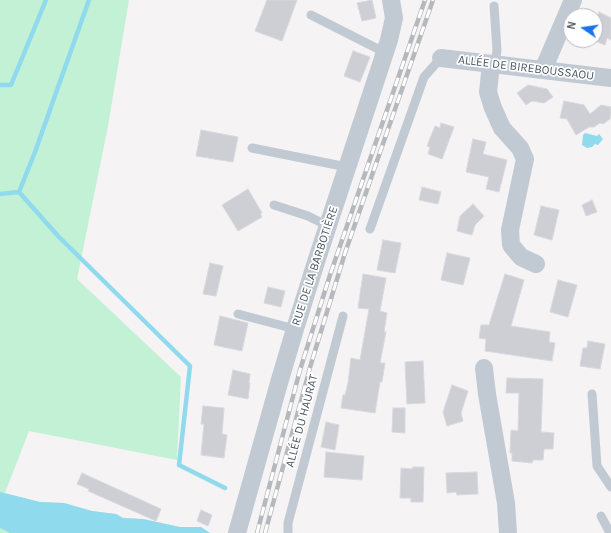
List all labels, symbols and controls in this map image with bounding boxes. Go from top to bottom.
north arrow [563,8,603,48]
text: N [565,20,579,31]
street label: ALLÉE DE BIREBOUSSAOU [457,53,595,83]
street label: RUE DE LA BARBOTIÈRE [289,204,341,328]
street label: ALLÉE DU HAURAT [283,373,321,469]

